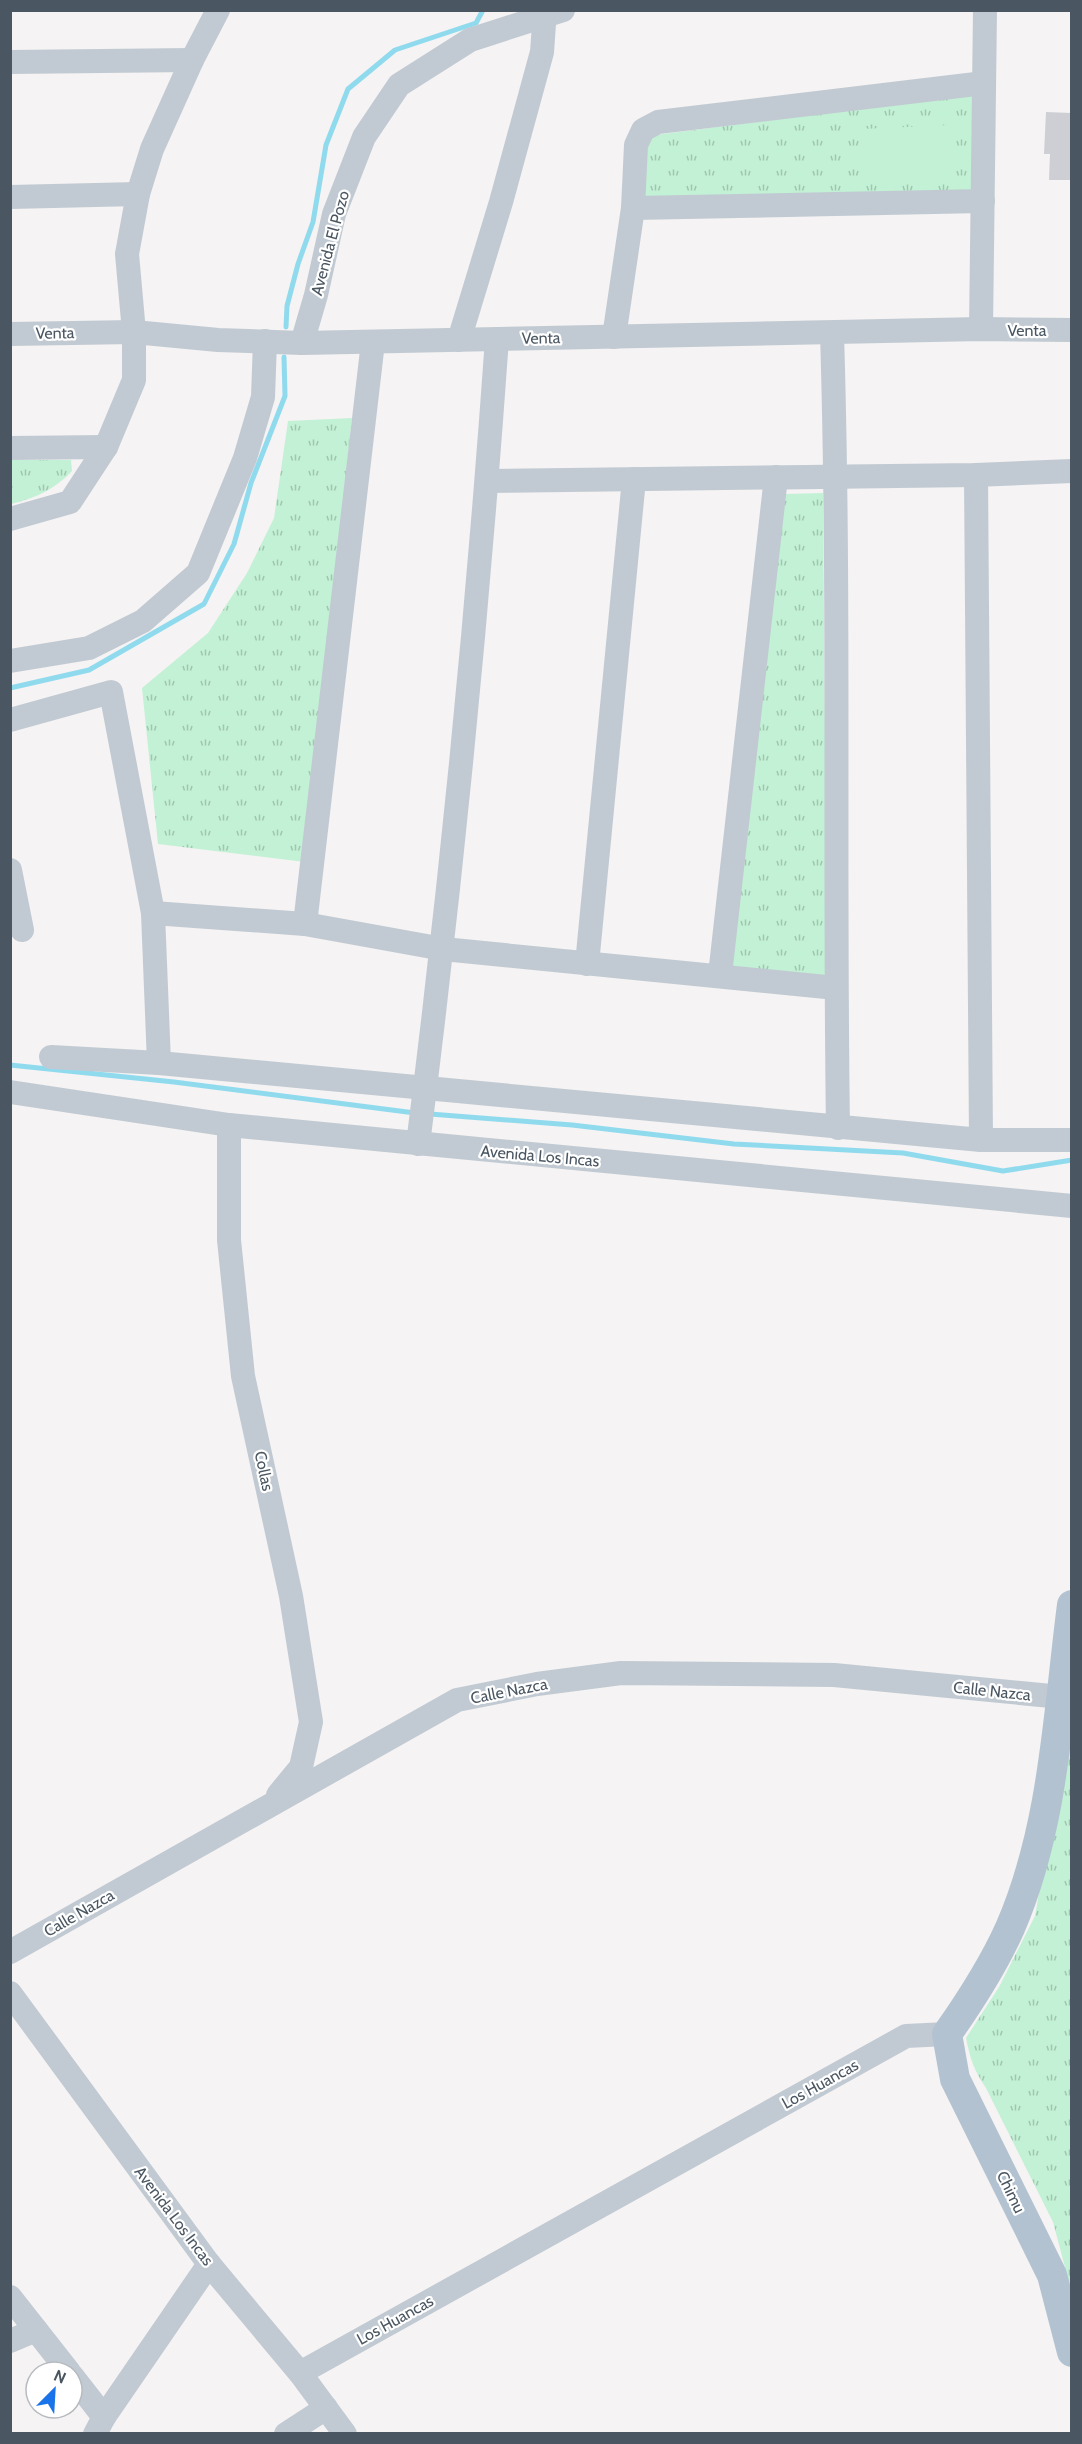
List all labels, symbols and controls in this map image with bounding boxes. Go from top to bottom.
street label: Avenida El Pozo [307,188,353,297]
street label: Venta [1008,321,1047,340]
street label: Venta [35,323,75,343]
street label: Venta [521,328,561,348]
street label: Avenida Los Incas [480,1141,600,1171]
street label: Collas [251,1449,278,1493]
street label: Calle Nazca [469,1674,549,1708]
street label: Calle Nazca [952,1677,1032,1705]
street label: Calle Nazca [41,1885,118,1941]
street label: Los Huancas [778,2055,862,2113]
street label: Avenida Los Incas [131,2163,218,2270]
street label: Chimu [993,2168,1029,2216]
street label: Los Huancas [353,2291,437,2349]
north arrow [24,2360,84,2420]
text: N [51,2366,69,2388]

